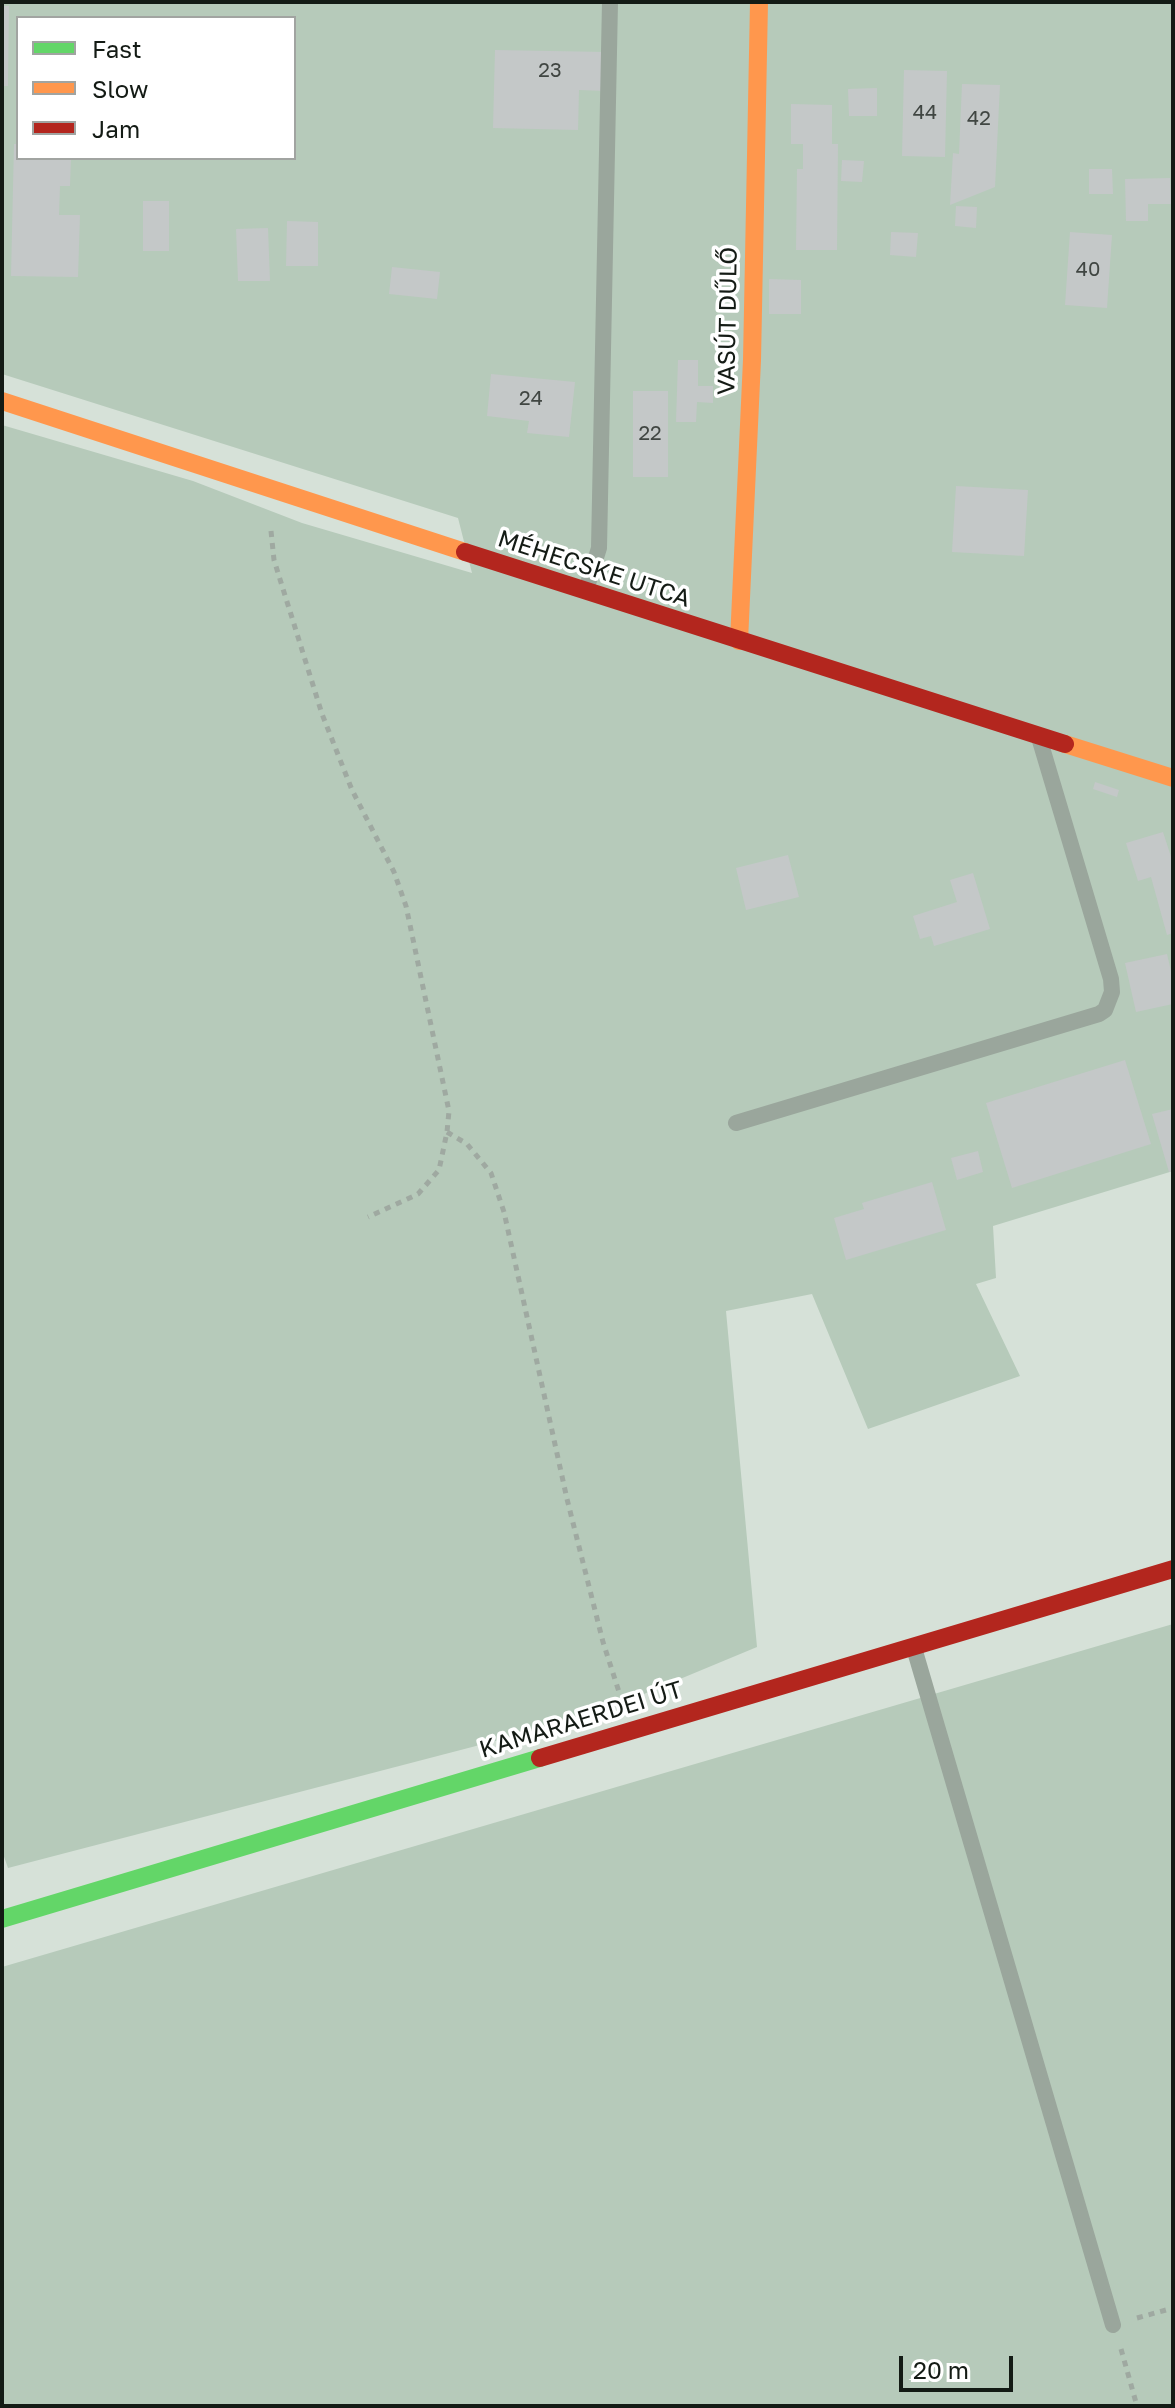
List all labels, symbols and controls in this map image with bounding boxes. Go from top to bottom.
legend [16,16,296,160]
text: Fast [92,34,142,63]
house number: 23 [538,59,562,83]
text: Slow [92,74,148,103]
house number: 44 [913,101,937,125]
house number: 42 [967,107,991,131]
text: Jam [92,114,140,143]
street label: VASÚT DŰLŐ [712,247,744,395]
house number: 40 [1076,258,1100,282]
house number: 24 [519,387,543,411]
house number: 22 [638,422,662,446]
street label: MÉHECSKE UTCA [494,524,694,614]
street label: KAMARAERDEI ÚT [476,1675,686,1765]
scale bar [903,2340,1017,2390]
text: 20 m [913,2355,969,2384]

